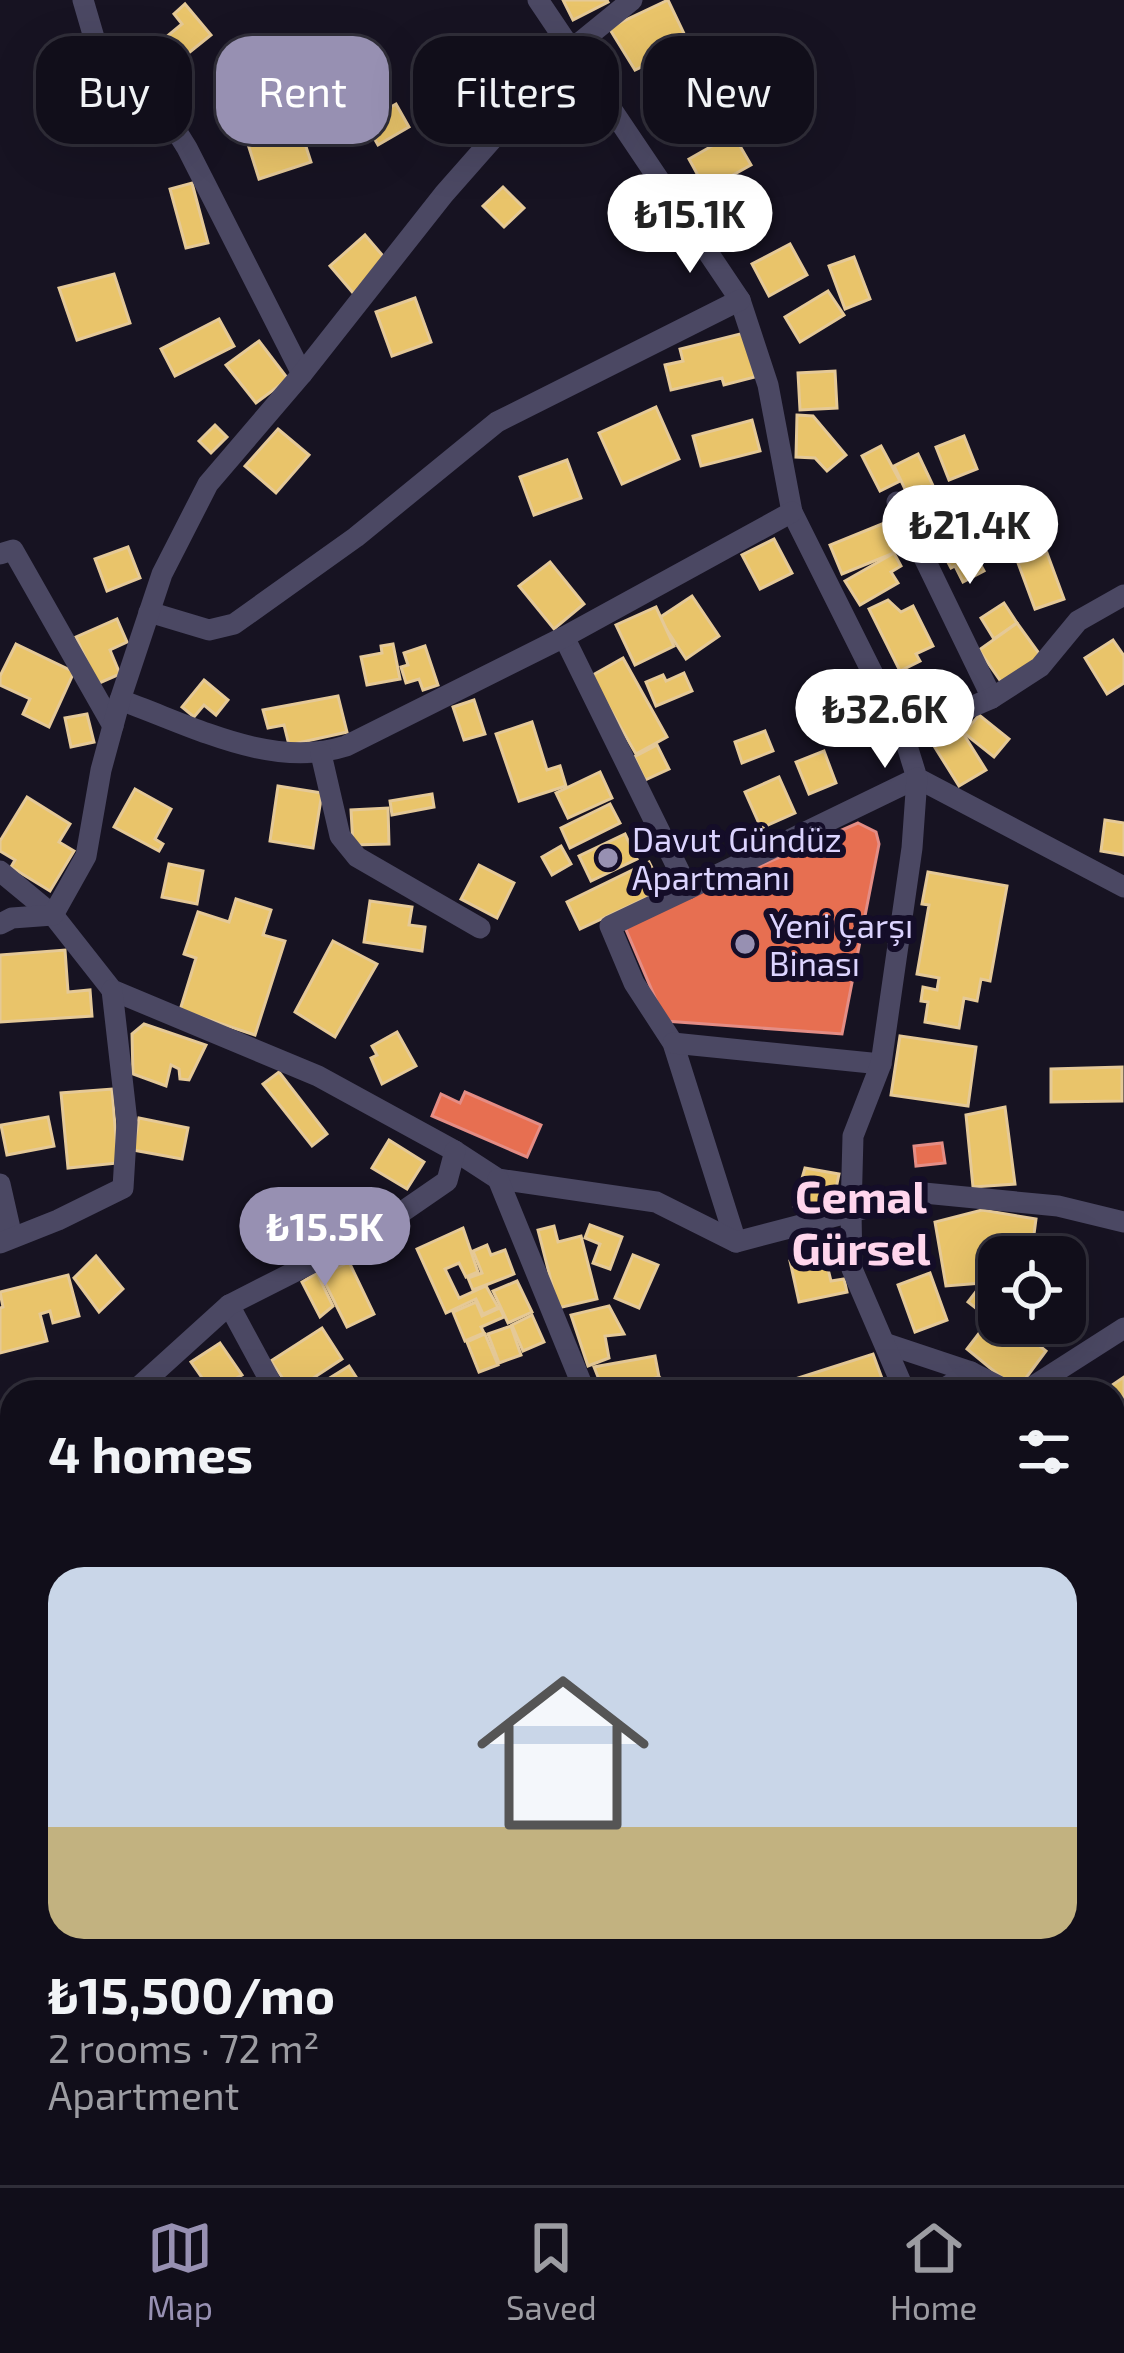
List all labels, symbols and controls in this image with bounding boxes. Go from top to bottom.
chip: Buy [36,36,192,144]
chip: Rent [216,36,389,144]
chip: Filters [413,36,619,144]
chip: New [643,36,814,144]
pin: ₺15.1K [592,174,788,276]
text: ₺15.1K [634,189,746,236]
pin: ₺21.4K [872,485,1068,587]
text: ₺21.4K [909,500,1031,547]
pin: ₺32.6K [787,669,983,771]
text: ₺32.6K [822,684,948,731]
place label: Davut Gündüz Apartmanı [632,819,842,897]
marker: Davut Gündüz Apartmanı [595,845,621,871]
place label: Yeni Çarşı Binası [769,905,913,983]
marker: Yeni Çarşı Binası [732,931,758,957]
district label: Cemal Gürsel [791,1168,931,1274]
pin: ₺15.5K [227,1187,423,1289]
text: ₺15.5K [266,1202,384,1249]
map controls [978,1236,1086,1344]
button: locate [978,1236,1086,1344]
icon: filters [1011,1419,1077,1485]
text: 4 homes [48,1422,253,1483]
icon: home [455,1645,671,1861]
text: ₺15,500/mo [48,1963,335,2024]
text: 2 rooms · 72 m² [48,2024,320,2071]
text: Apartment [48,2071,239,2118]
tab: Map [147,2215,213,2327]
tab: Saved [506,2215,597,2327]
tab: Home [890,2215,977,2327]

